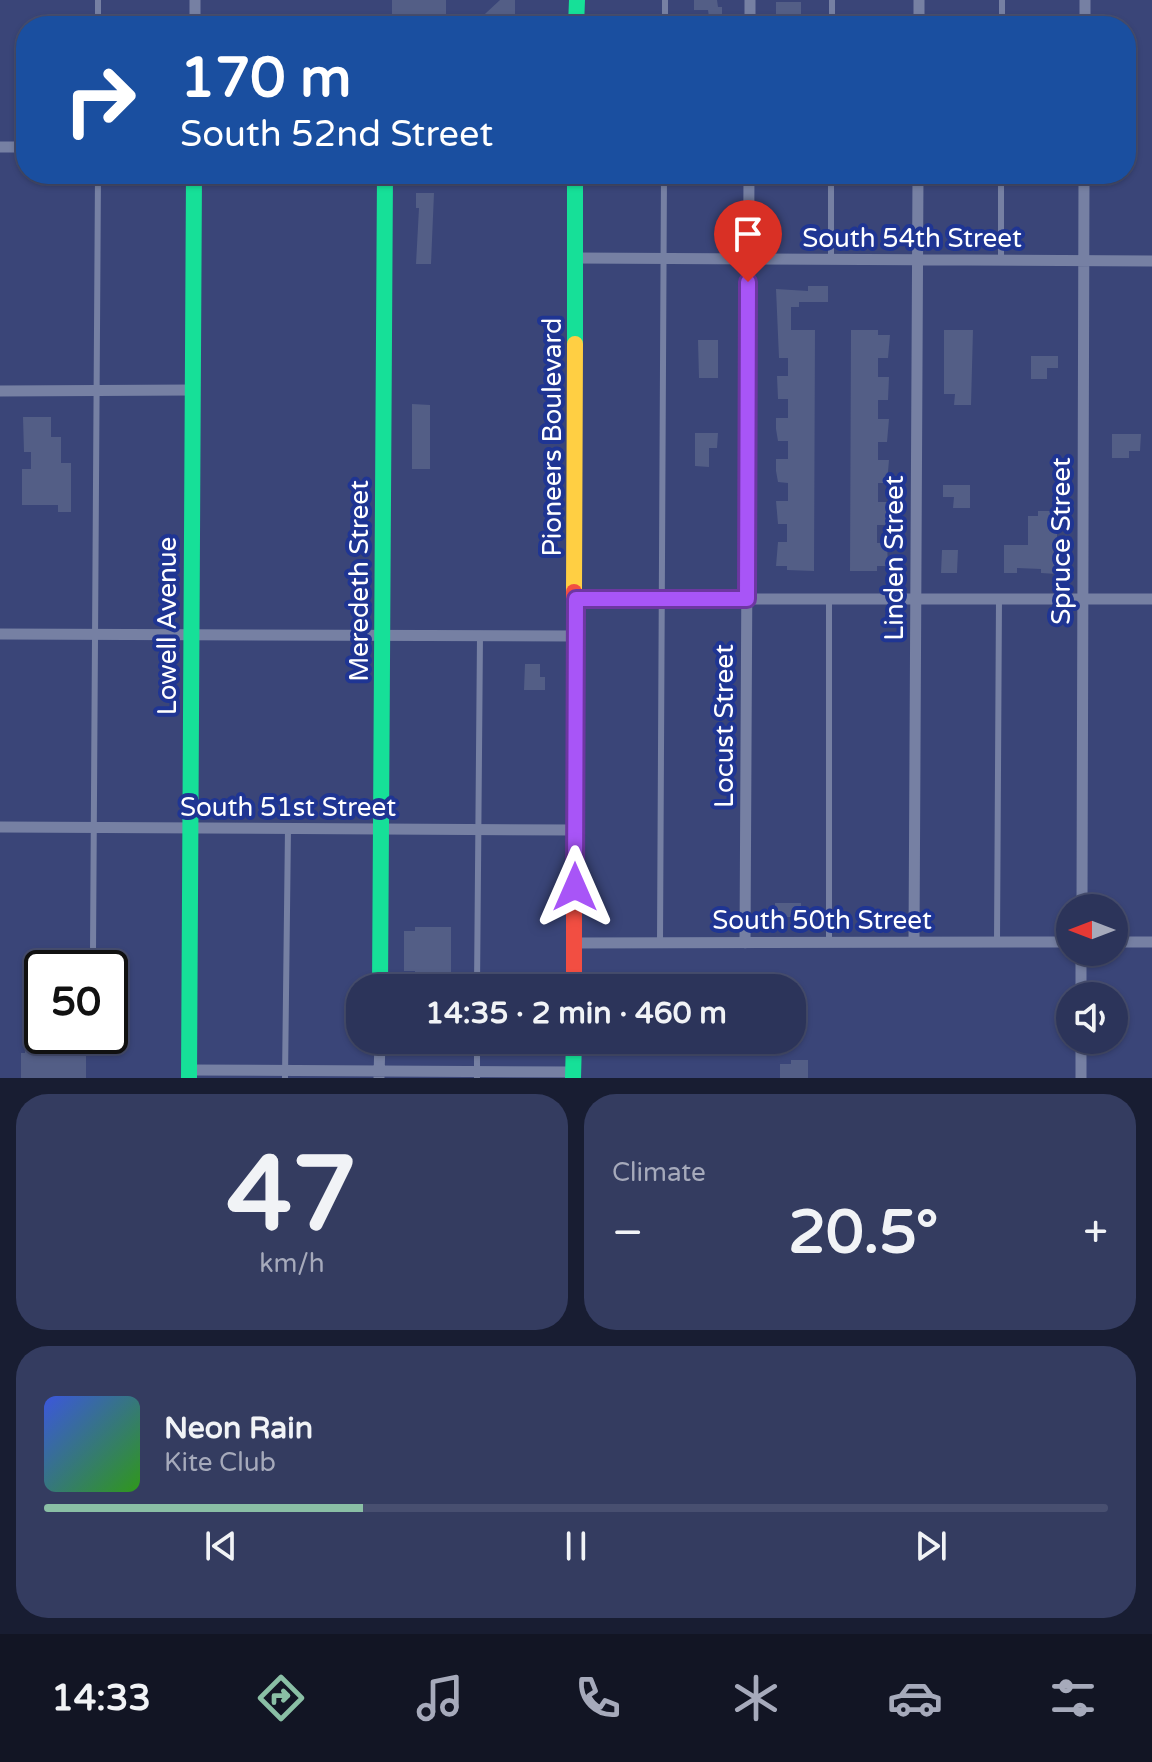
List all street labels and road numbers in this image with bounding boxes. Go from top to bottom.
street label: South 54th Street [802,223,1022,254]
street label: Pioneers Boulevard [537,318,568,556]
street label: Spruce Street [1046,457,1077,625]
street label: Linden Street [879,475,910,641]
street label: Meredeth Street [344,480,375,682]
street label: Lowell Avenue [152,537,183,715]
street label: Locust Street [709,644,740,808]
street label: South 51st Street [180,792,396,823]
street label: South 50th Street [712,905,932,936]

